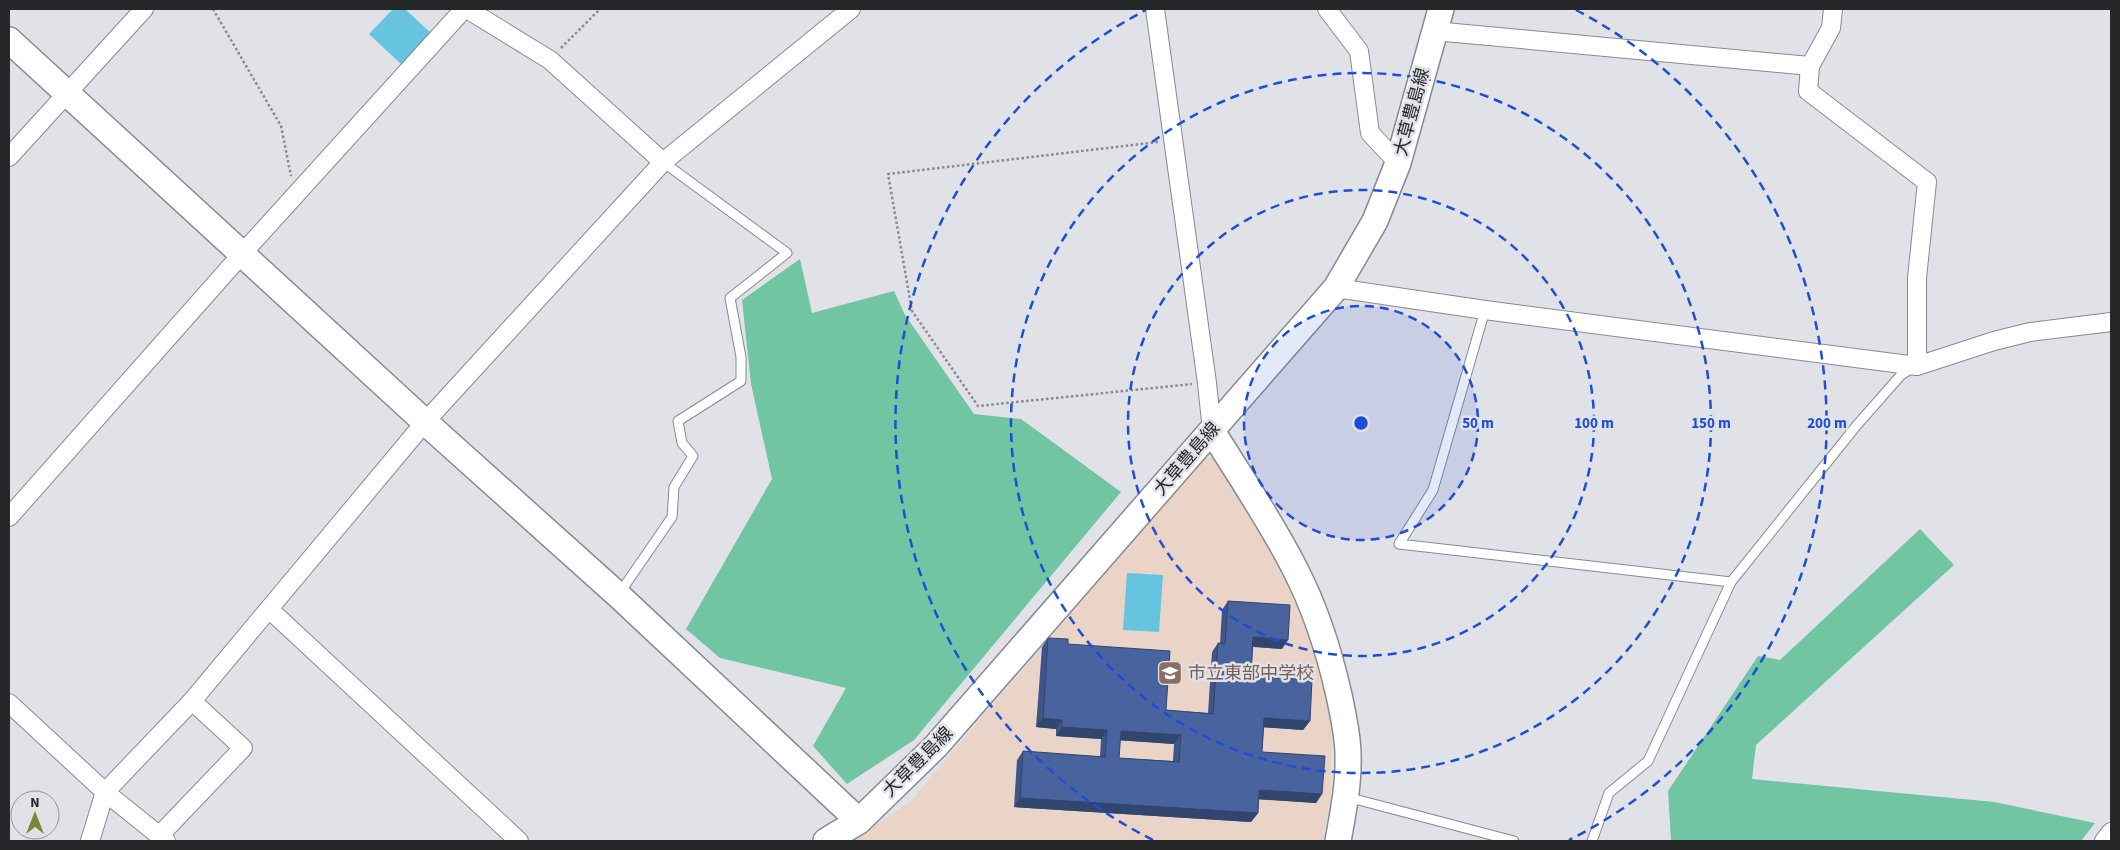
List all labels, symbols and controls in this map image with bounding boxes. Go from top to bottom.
street label: 大草豊島線 [1388,65,1436,159]
text: 50 m [1462,413,1494,434]
text: 100 m [1574,413,1614,434]
text: 150 m [1691,413,1731,434]
text: 200 m [1807,413,1847,434]
centre of rings [1352,414,1370,432]
street label: 大草豊島線 [1148,417,1226,501]
school or university icon: 市立東部中学校 [1157,660,1183,686]
place label: 市立東部中学校 [1188,661,1314,686]
street label: 大草豊島線 [877,721,959,803]
north arrow [10,790,60,840]
text: N [30,793,40,813]

